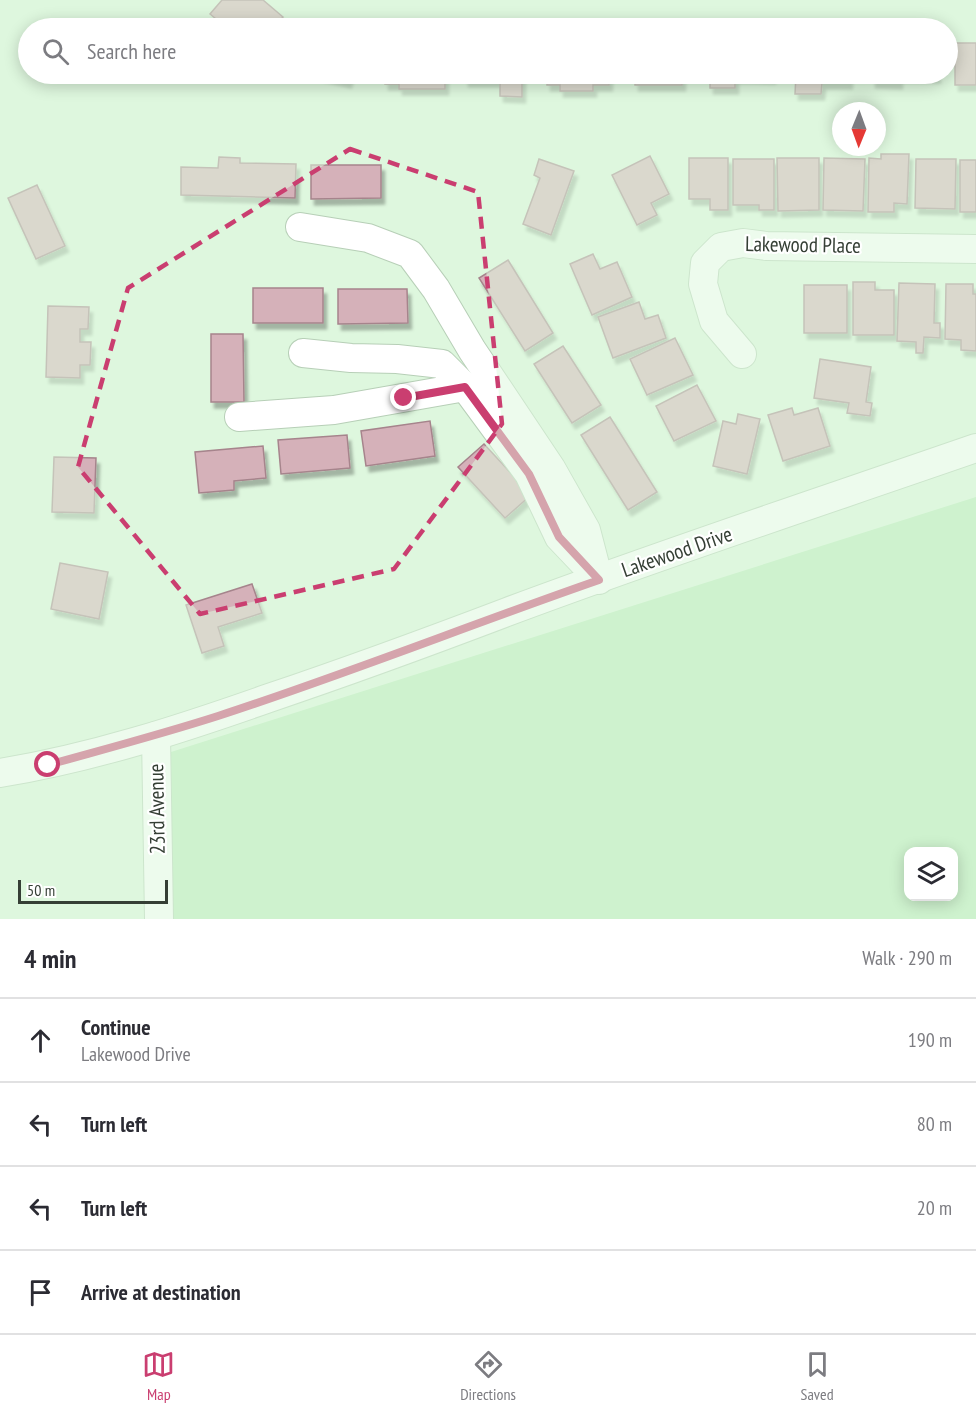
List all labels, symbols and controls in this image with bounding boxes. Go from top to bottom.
search box [18,18,958,84]
icon: search [39,35,72,68]
text: Search here [87,37,176,65]
north arrow [832,102,886,156]
street label: Lakewood Place [745,230,861,259]
route end [390,384,416,410]
street label: Lakewood Drive [618,520,736,583]
route start [34,751,60,777]
street label: 23rd Avenue [142,763,171,855]
map controls [904,847,958,901]
button: layers [904,847,958,901]
scale bar [18,877,168,904]
text: 50 m [27,880,55,900]
text: 4 min [24,942,77,975]
text: Walk · 290 m [862,945,952,971]
text: Continue [81,1013,151,1041]
icon: ahead [24,1024,57,1057]
text: 190 m [908,1027,952,1053]
text: Lakewood Drive [81,1041,191,1067]
icon: left [24,1108,57,1141]
text: Turn left [81,1110,147,1138]
text: 80 m [917,1111,952,1137]
icon: left [24,1192,57,1225]
text: Turn left [81,1194,147,1222]
text: 20 m [917,1195,952,1221]
icon: arrive [24,1276,57,1309]
text: Arrive at destination [81,1278,241,1306]
tab: Map [142,1348,175,1404]
tab: Directions [460,1348,516,1404]
tab: Saved [801,1348,834,1404]

